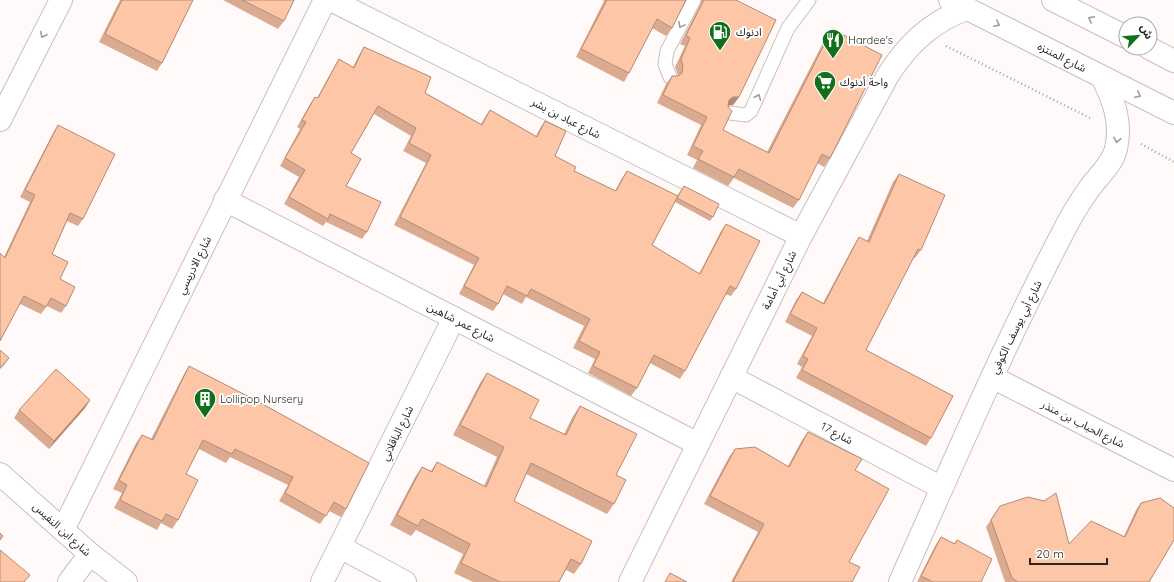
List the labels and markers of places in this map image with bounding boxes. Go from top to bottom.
fuel station icon: ادنوك [707,19,733,52]
place label: ادنوك [736,25,762,39]
restaurant icon: Hardee's [820,27,846,60]
place label: Hardee's [848,33,893,47]
supermarket icon: واحة أدنوك [812,69,838,102]
place label: واحة أدنوك [840,75,888,89]
building icon: Lollipop Nursery [192,386,218,419]
place label: Lollipop Nursery [220,392,303,406]

